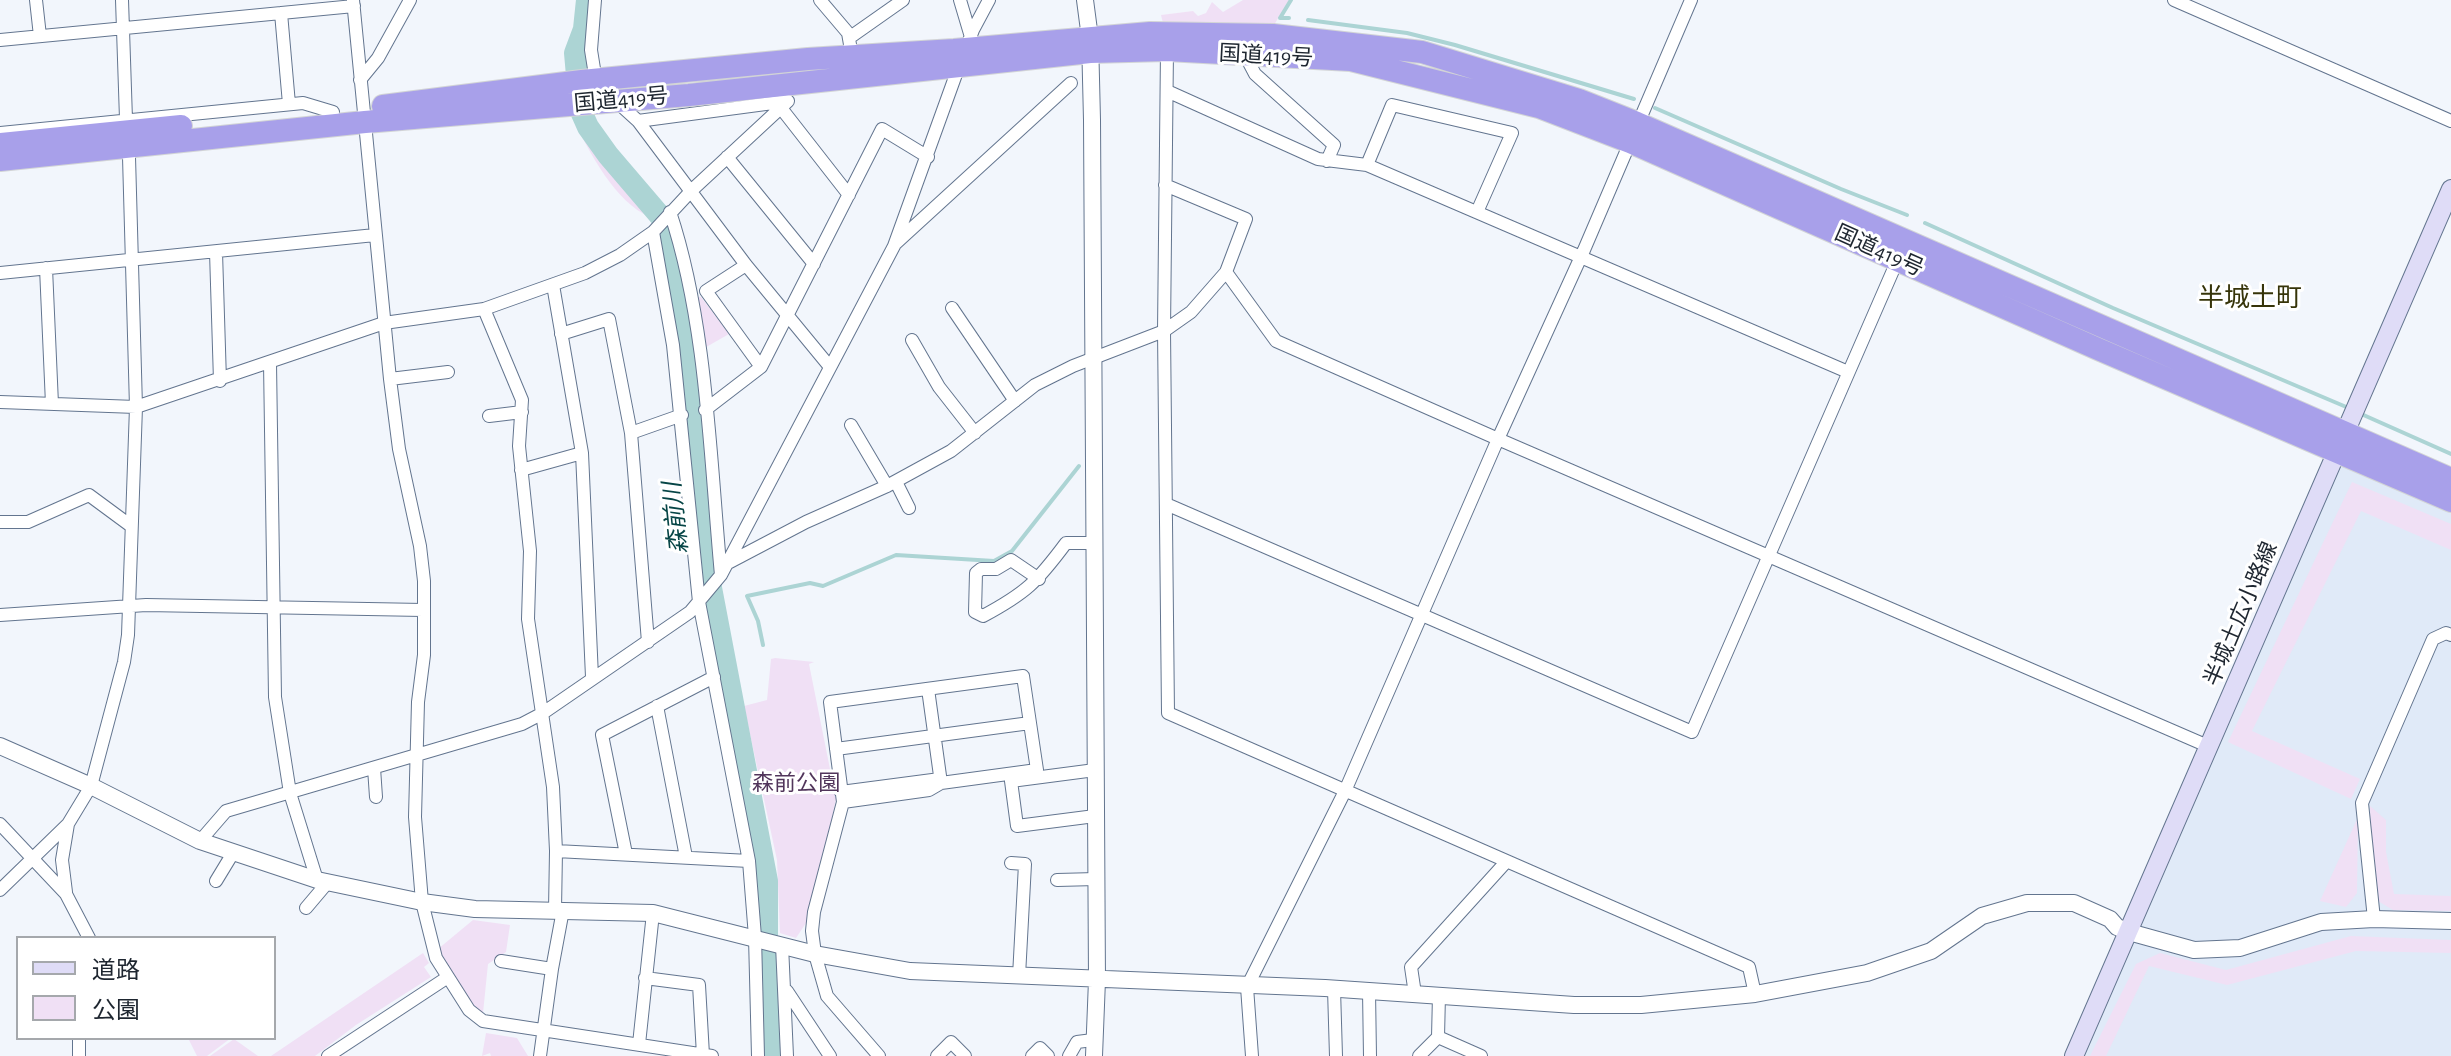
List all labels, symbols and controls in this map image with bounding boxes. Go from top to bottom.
street label: 国道419号 [1218,40,1314,72]
street label: 国道419号 [573,83,669,117]
street label: 国道419号 [1830,220,1928,282]
district label: 半城土町 [2198,282,2302,314]
water label: 森前川 [658,481,694,555]
street label: 半城土広小路線 [2199,538,2283,690]
park label: 森前公園 [752,770,840,796]
legend [16,936,276,1040]
text: 道路 [92,959,140,983]
text: 公園 [92,999,140,1023]

